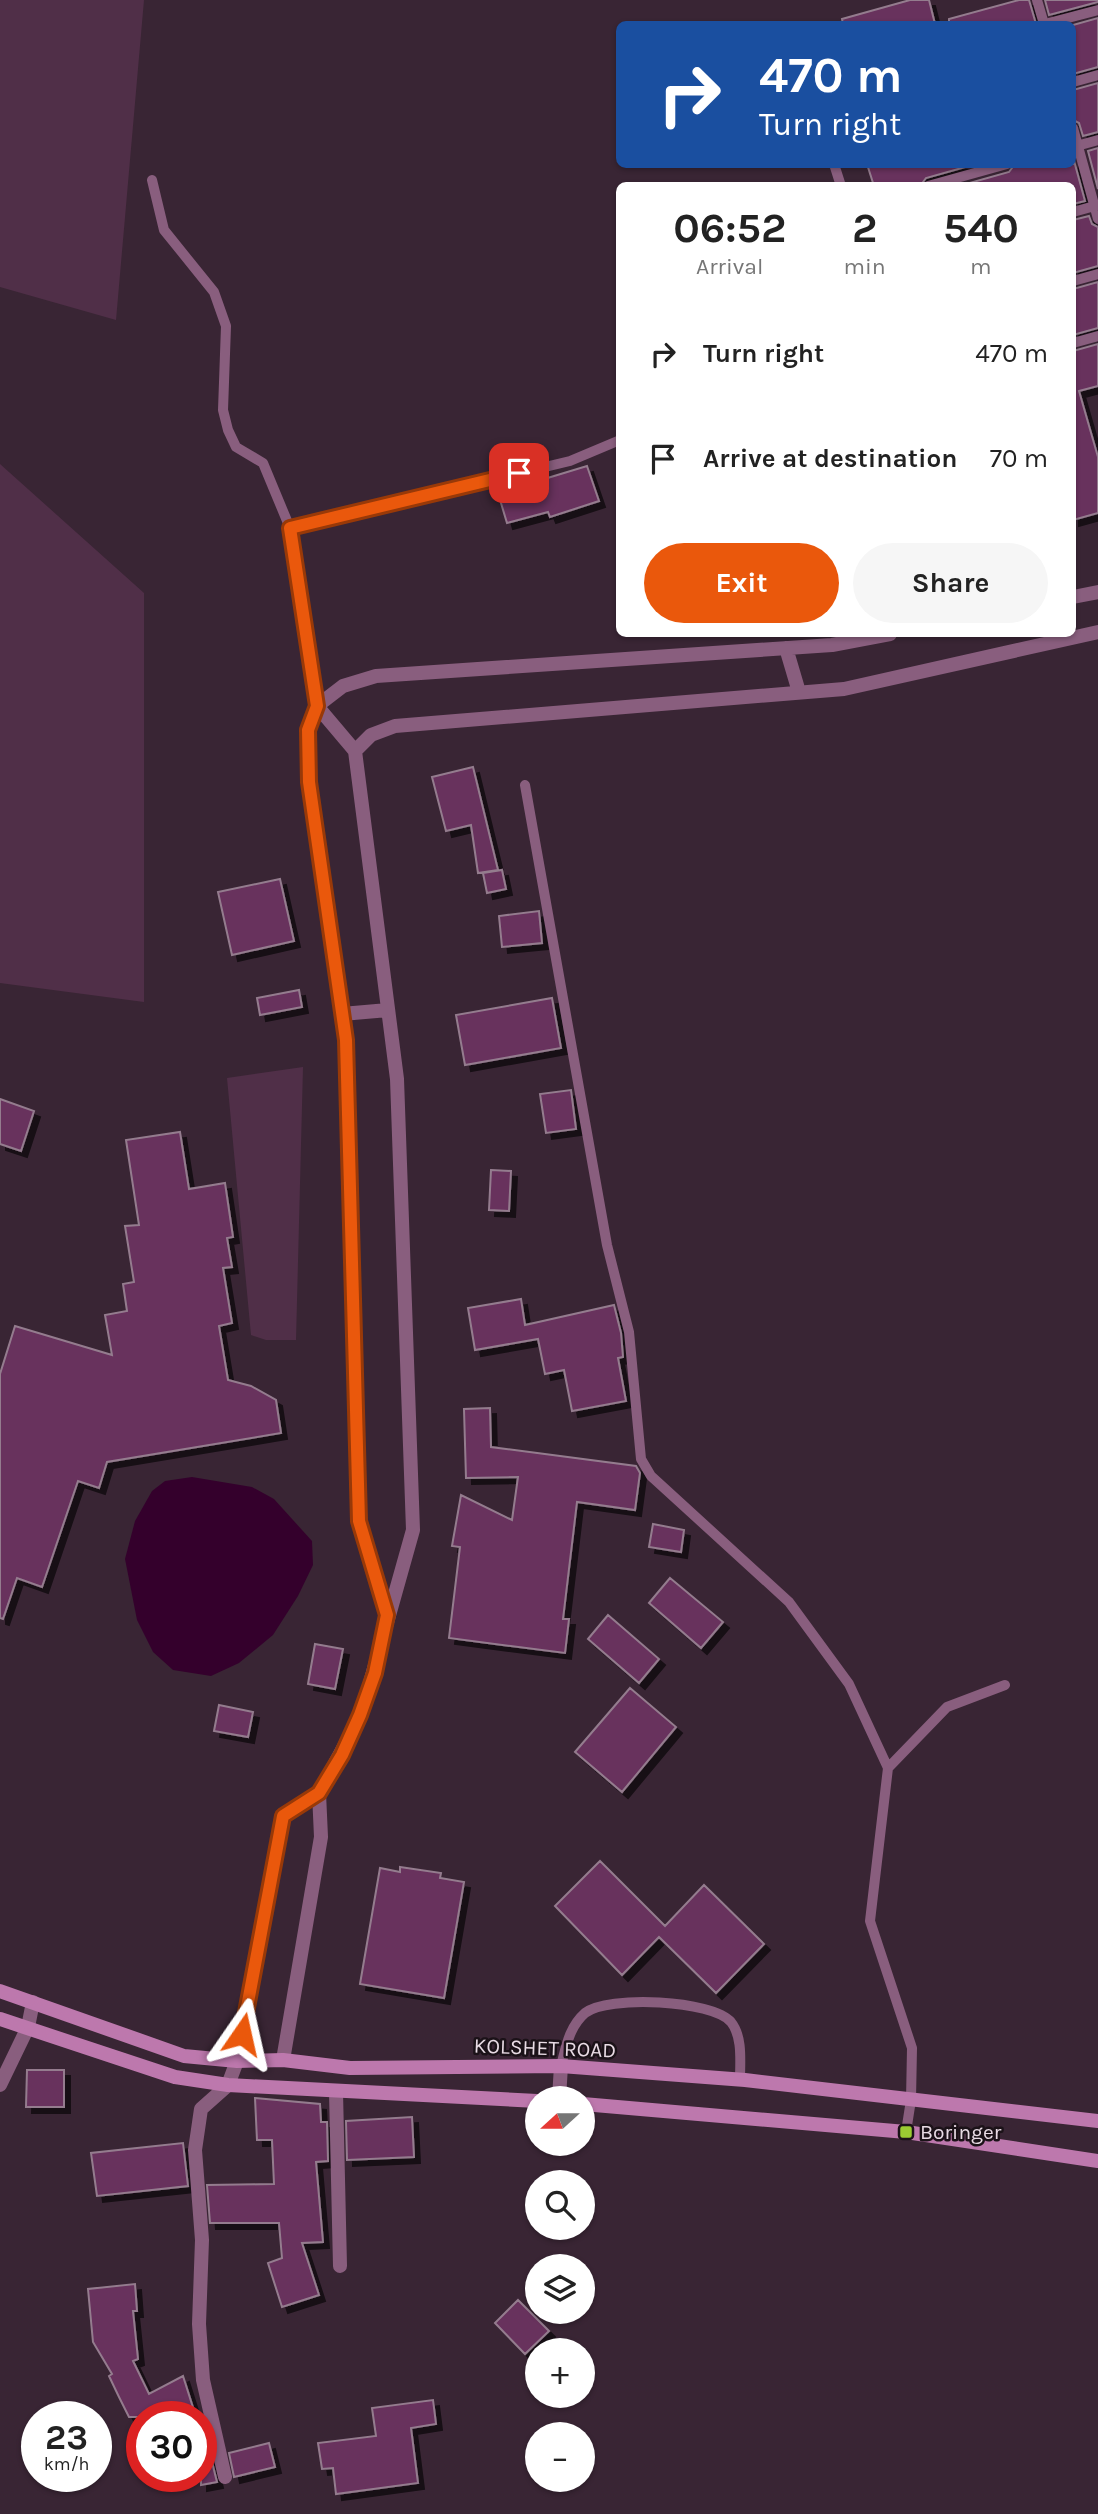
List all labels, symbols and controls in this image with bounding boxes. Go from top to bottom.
text: 470 m [759,47,902,104]
icon: right [644,49,735,140]
text: Turn right [759,106,901,143]
text: 06:52 [673,203,786,253]
text: 2 [852,203,877,253]
text: 540 [943,203,1019,253]
text: Arrival [696,253,763,280]
text: min [843,253,886,280]
text: m [970,253,992,280]
icon: right [644,335,682,373]
text: Turn right [703,338,824,369]
text: 470 m [975,338,1048,369]
icon: arrive [644,440,682,478]
pin [489,443,549,503]
text: Arrive at destination [703,443,957,474]
text: 70 m [990,443,1048,474]
icon: arrive [500,454,538,492]
button: Exit [644,543,839,623]
button: Share [853,543,1048,623]
position arrow [205,1997,279,2071]
street label: KOLSHET ROAD [473,2034,617,2062]
north arrow [525,2086,595,2156]
map controls [525,2086,595,2492]
place label: Boringer [920,2120,1002,2144]
marker: Boringer [898,2124,914,2140]
button: search [525,2170,595,2240]
button: layers [525,2254,595,2324]
button: + [525,2338,595,2408]
speed limit sign: 30 [126,2401,217,2492]
text: 23 [45,2417,88,2458]
button: − [525,2422,595,2492]
text: km/h [44,2453,89,2475]

